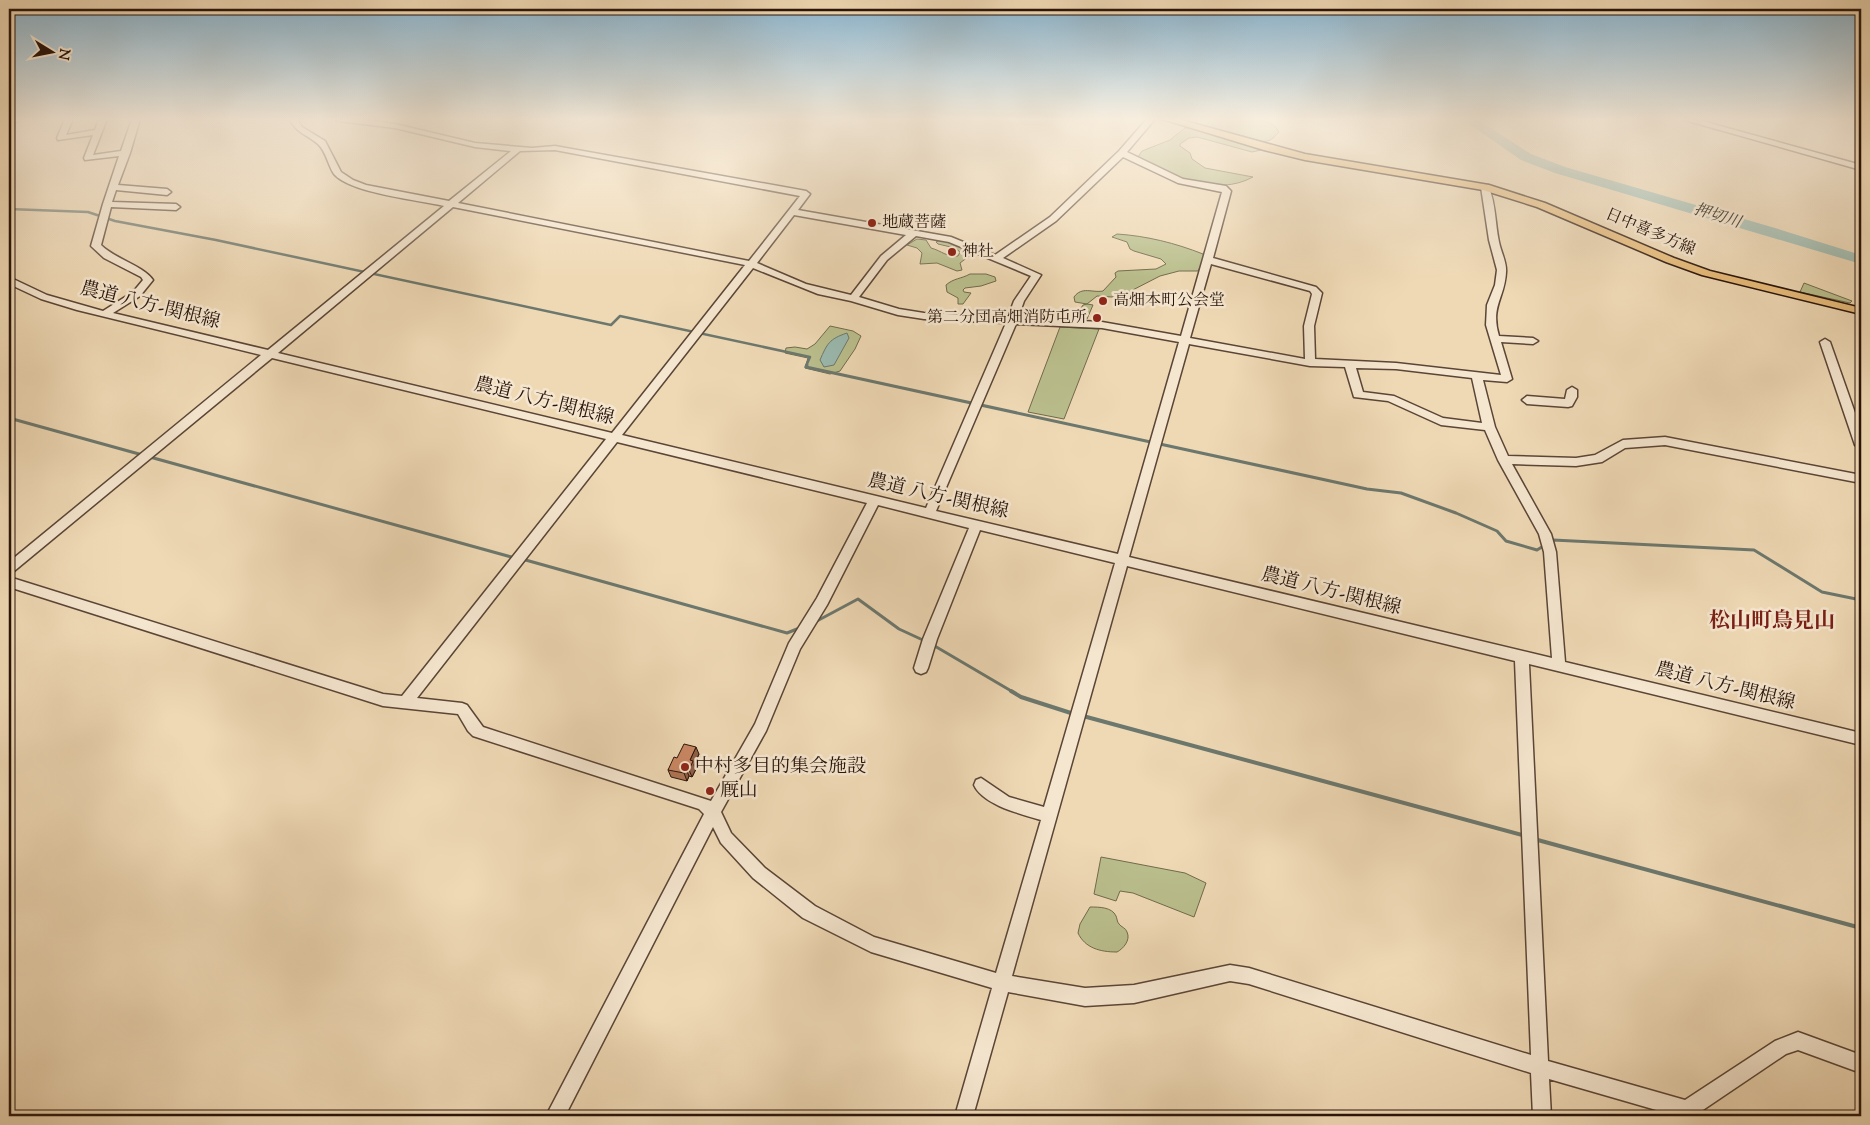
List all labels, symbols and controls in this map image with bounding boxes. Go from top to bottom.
north arrow [28,28,78,78]
text: N [52,47,74,61]
water label: 押切川 [1691,199,1745,236]
street label: 日中喜多方線 [1601,204,1699,262]
place label: 地蔵菩薩 [882,212,946,235]
marker: 地蔵菩薩 [866,217,878,229]
place label: 神社 [962,241,994,264]
marker: 神社 [946,246,958,258]
street label: 農道 八方-関根線 [77,276,223,336]
place label: 高畑本町公会堂 [1113,290,1225,313]
marker: 高畑本町公会堂 [1097,295,1109,307]
place label: 第二分団高畑消防屯所 [927,307,1087,330]
marker: 第二分団高畑消防屯所 [1091,312,1103,324]
street label: 農道 八方-関根線 [471,372,617,432]
street label: 農道 八方-関根線 [865,468,1011,526]
street label: 農道 八方-関根線 [1258,562,1404,622]
district label: 松山町鳥見山 [1709,607,1835,637]
street label: 農道 八方-関根線 [1652,657,1798,717]
place label: 中村多目的集会施設 [695,754,866,781]
marker: 中村多目的集会施設 [679,761,691,773]
place label: 厩山 [720,778,758,805]
marker: 厩山 [704,785,716,797]

